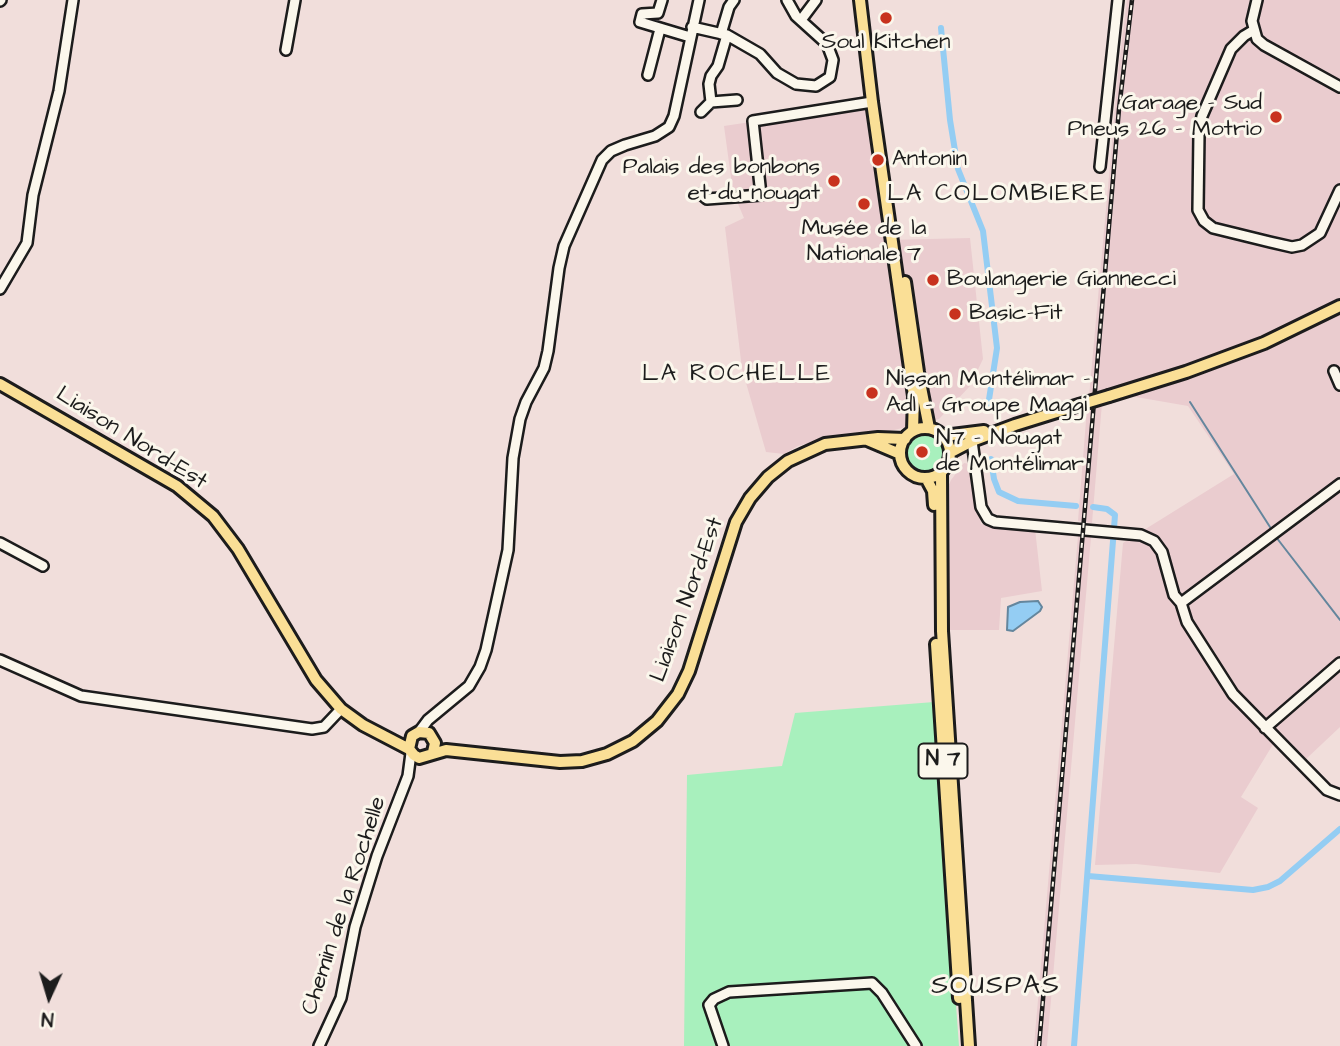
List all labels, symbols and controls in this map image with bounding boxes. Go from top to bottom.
marker: Soul Kitchen [878,10,894,26]
place label: Soul Kitchen [822,29,950,57]
place label: Garage - Sud Pneus 26 - Motrio [1067,90,1262,144]
marker: Garage - Sud Pneus 26 - Motrio [1268,109,1284,125]
place label: Antonin [892,146,967,174]
marker: Antonin [870,152,886,168]
place label: Palais des bonbons et du nougat [623,154,820,208]
marker: Palais des bonbons et du nougat [826,173,842,189]
district label: LA COLOMBIERE [889,181,1105,209]
marker: Musée de la Nationale 7 [856,196,872,212]
place label: Musée de la Nationale 7 [801,215,927,269]
place label: Boulangerie Giannecci [947,266,1176,294]
marker: Boulangerie Giannecci [925,272,941,288]
place label: Basic-Fit [969,300,1062,328]
marker: Basic-Fit [947,306,963,322]
district label: LA ROCHELLE [643,361,831,389]
place label: Nissan Montélimar - Adl - Groupe Maggi [886,366,1090,420]
street label: Liaison Nord-Est [50,381,212,497]
marker: Nissan Montélimar - Adl - Groupe Maggi [864,385,880,401]
place label: N7 - Nougat de Montélimar [936,425,1084,479]
marker: N7 - Nougat de Montélimar [914,444,930,460]
street label: Liaison Nord-Est [645,514,731,686]
road number: N 7 [918,744,968,778]
street label: Chemin de la Rochelle [297,794,393,1018]
north arrow [14,962,84,1032]
district label: SOUSPAS [932,972,1060,1004]
text: N [41,1005,54,1032]

